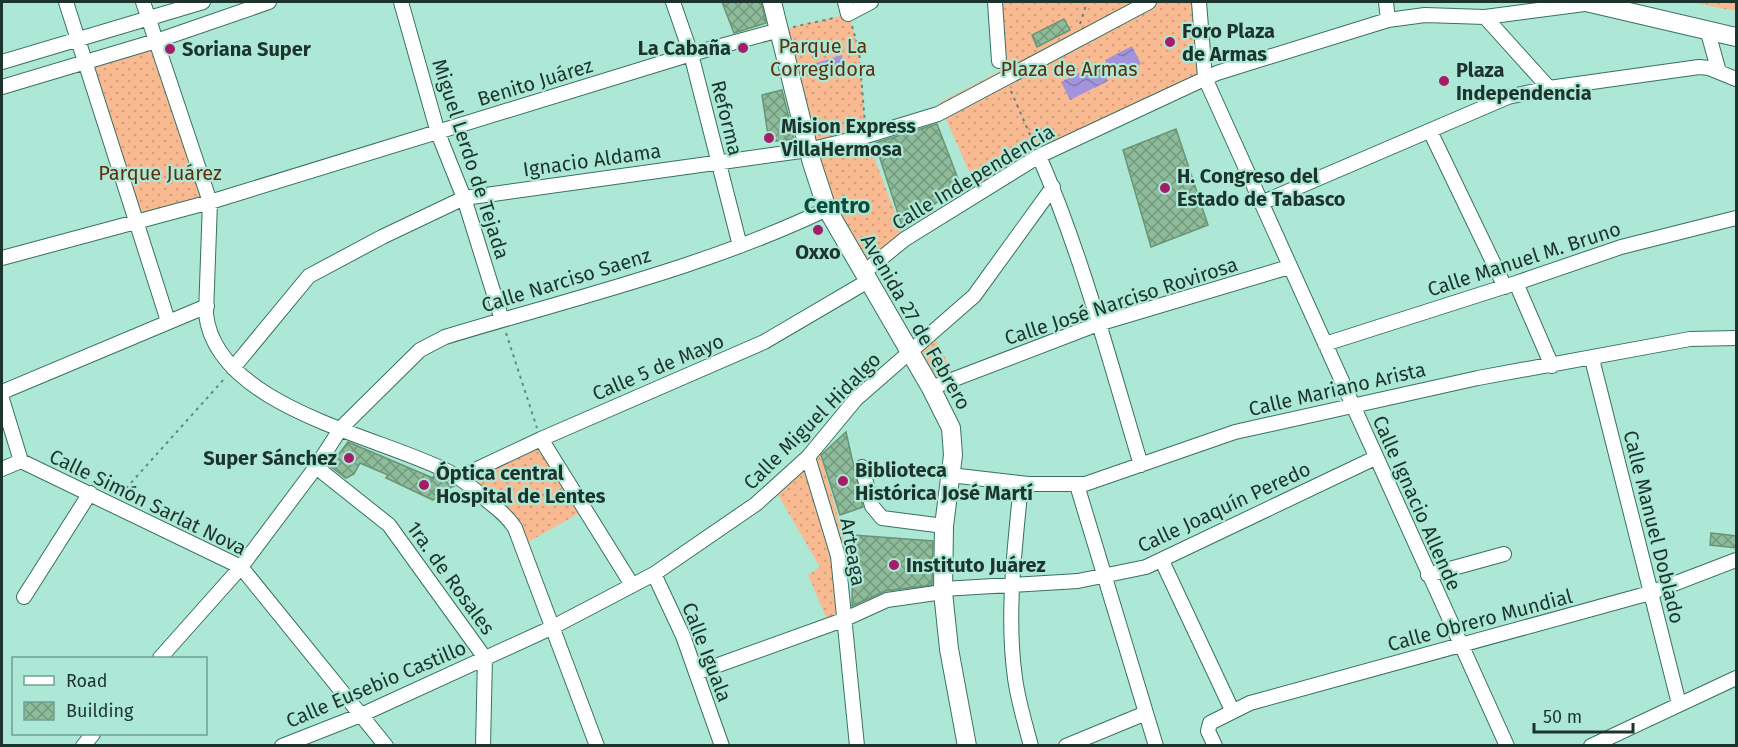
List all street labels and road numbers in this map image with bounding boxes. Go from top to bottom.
street label: Benito Juárez [474,53,596,111]
street label: Miguel Lerdo de Tejada [427,56,515,262]
street label: Reforma [706,78,748,158]
street label: Calle Independencia [887,119,1059,235]
street label: Ignacio Aldama [521,138,663,182]
street label: Calle Manuel M. Bruno [1424,216,1624,302]
street label: Avenida 27 de Febrero [856,230,976,414]
street label: Calle Narciso Saenz [478,243,654,317]
street label: Calle José Narciso Rovirosa [1001,252,1241,350]
street label: Calle 5 de Mayo [589,328,727,406]
street label: Calle Miguel Hidalgo [738,347,886,495]
street label: Calle Mariano Arista [1246,357,1428,421]
street label: Calle Ignacio Allende [1368,412,1466,594]
street label: Calle Manuel Doblado [1618,428,1690,626]
street label: Calle Simón Sarlat Nova [46,444,250,560]
street label: Calle Joaquín Peredo [1134,456,1314,558]
street label: Arteaga [835,516,871,588]
street label: 1ra. de Rosales [402,517,500,639]
street label: Calle Obrero Mundial [1385,584,1575,656]
street label: Calle Iguala [677,599,737,705]
street label: Calle Eusebio Castillo [282,635,470,733]

